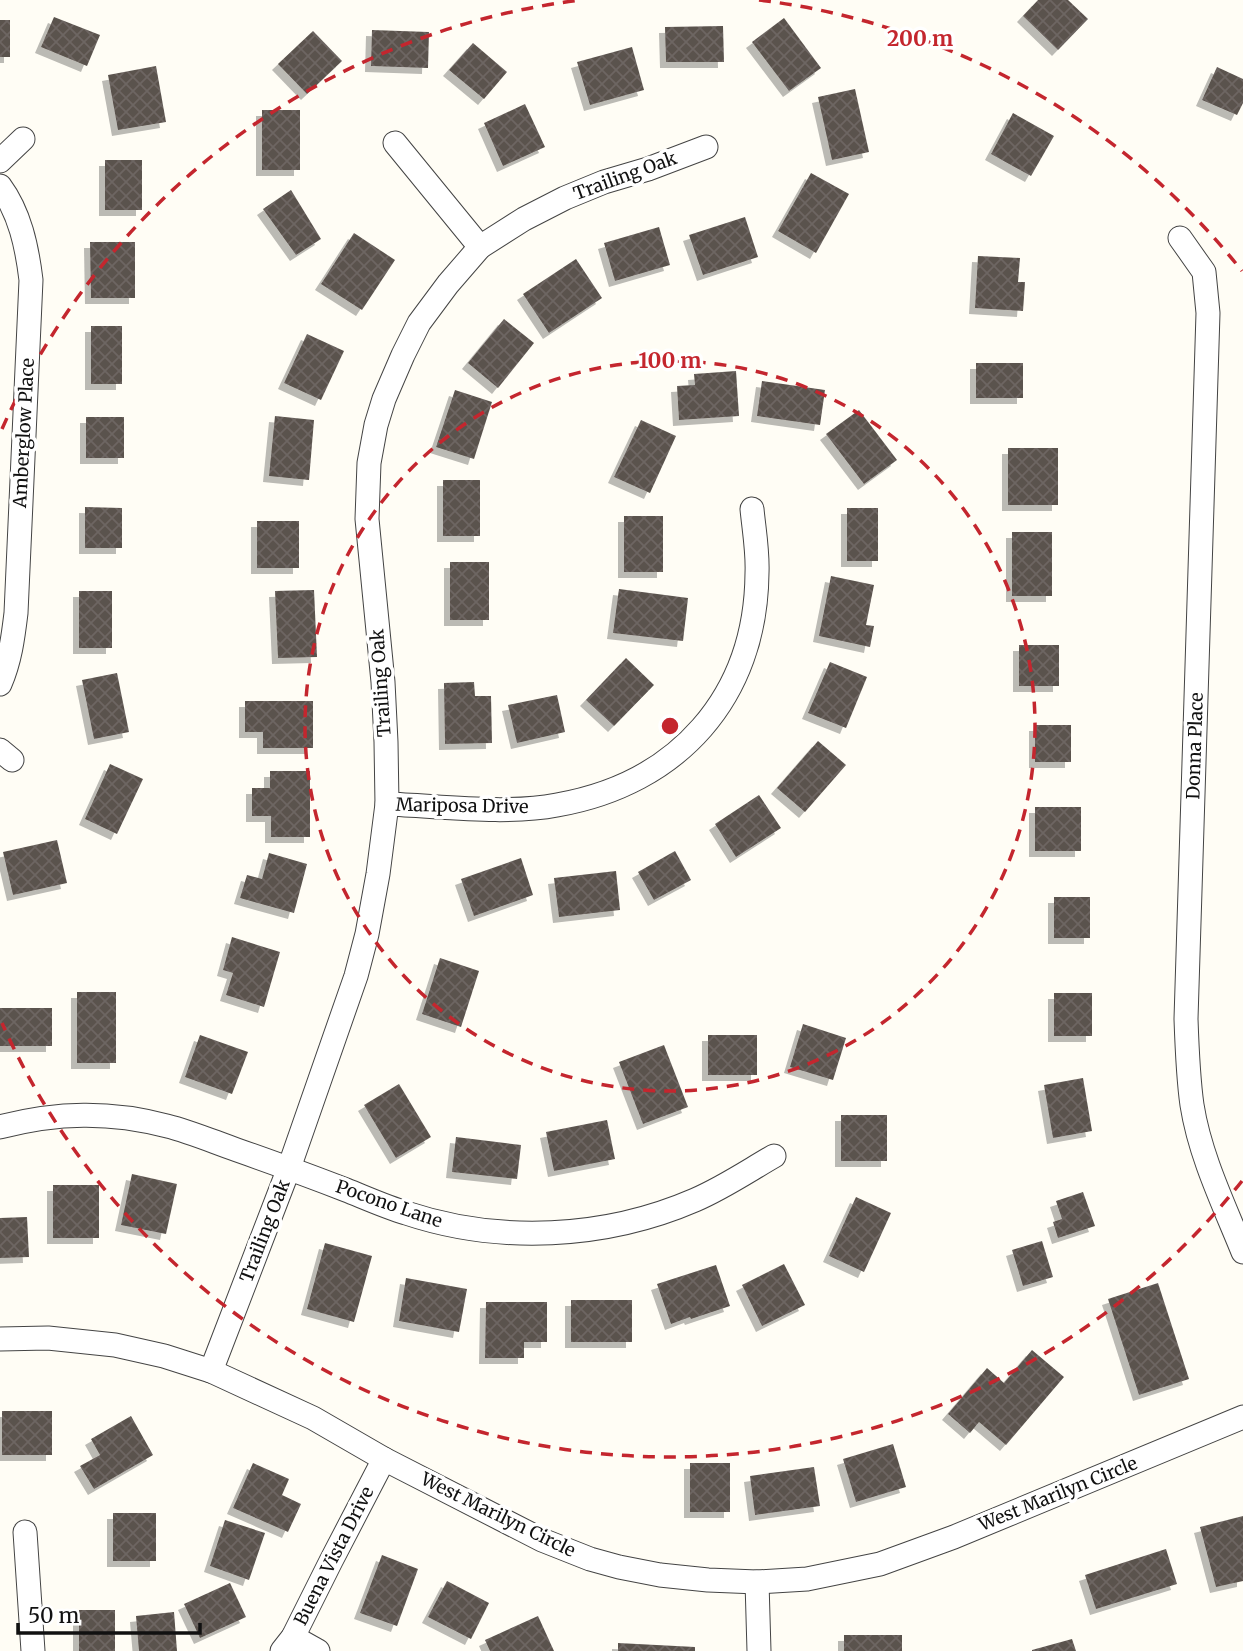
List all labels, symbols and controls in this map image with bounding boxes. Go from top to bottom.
text: 200 m [887,25,953,52]
street label: Trailing Oak [570,146,680,205]
text: 100 m [639,347,701,374]
street label: Amberglow Place [8,357,39,509]
street label: Trailing Oak [365,628,396,738]
street label: Donna Place [1181,692,1208,800]
centre of rings [658,714,682,738]
street label: Mariposa Drive [395,793,529,818]
street label: Pocono Lane [333,1175,445,1232]
street label: Trailing Oak [234,1176,295,1285]
street label: West Marilyn Circle [974,1451,1141,1536]
street label: West Marilyn Circle [416,1467,579,1562]
street label: Buena Vista Drive [289,1482,378,1629]
scale bar [18,1592,200,1636]
text: 50 m [28,1602,79,1629]

